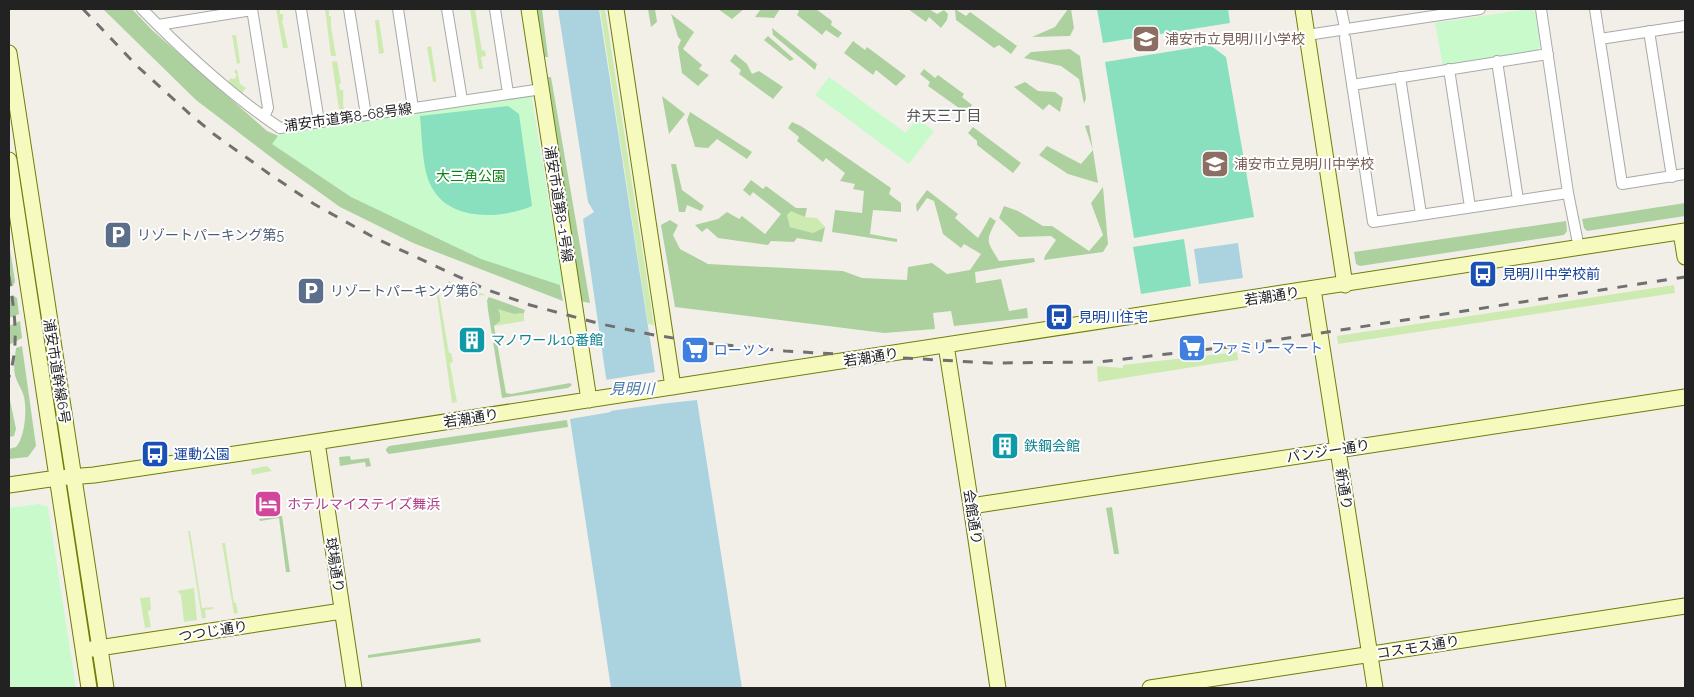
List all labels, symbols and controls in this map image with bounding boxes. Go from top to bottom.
school or university icon: 浦安市立見明川小学校 [1131,24,1161,54]
place label: 浦安市立見明川小学校 [1165,31,1305,47]
street label: 浦安市道第8-68号線 [283,100,413,134]
district label: 弁天三丁目 [906,107,982,125]
street label: 浦安市道第8-1号線 [542,144,576,264]
school or university icon: 浦安市立見明川中学校 [1200,149,1230,179]
place label: 浦安市立見明川中学校 [1234,156,1374,172]
park label: 大三角公園 [436,168,506,184]
parking icon: リゾートパーキング第5 [103,220,133,250]
place label: リゾートパーキング第5 [137,227,285,243]
bus stop icon: 見明川中学校前 [1468,259,1498,289]
place label: 見明川中学校前 [1502,266,1600,282]
parking icon: リゾートパーキング第6 [296,276,326,306]
place label: リゾートパーキング第6 [330,283,478,299]
street label: 若潮通り [1243,284,1301,308]
bus stop icon: 見明川住宅 [1044,302,1074,332]
place label: 見明川住宅 [1078,309,1148,325]
street label: 浦安市道幹線6号 [41,317,73,425]
building icon: マノワール10番館 [457,325,487,355]
place label: マノワール10番館 [491,332,603,348]
supermarket icon: ファミリーマート [1177,333,1207,363]
supermarket icon: ローソン [680,335,710,365]
place label: ファミリーマート [1211,340,1323,356]
place label: ローソン [714,342,770,358]
street label: 若潮通り [842,345,900,369]
water label: 見明川 [609,380,656,398]
street label: 若潮通り [442,406,500,430]
building icon: 鉄鋼会館 [990,431,1020,461]
street label: パンジー通り [1285,436,1371,466]
place label: 鉄鋼会館 [1024,438,1080,454]
bus stop icon: 運動公園 [140,439,170,469]
place label: 運動公園 [174,446,230,462]
street label: 新通り [1333,467,1355,511]
street label: 会館通り [961,488,985,546]
hotel icon: ホテルマイステイズ舞浜 [253,489,283,519]
place label: ホテルマイステイズ舞浜 [287,496,440,512]
street label: 球場通り [323,536,347,594]
street label: つつじ通り [177,618,249,644]
street label: コスモス通り [1375,633,1461,661]

